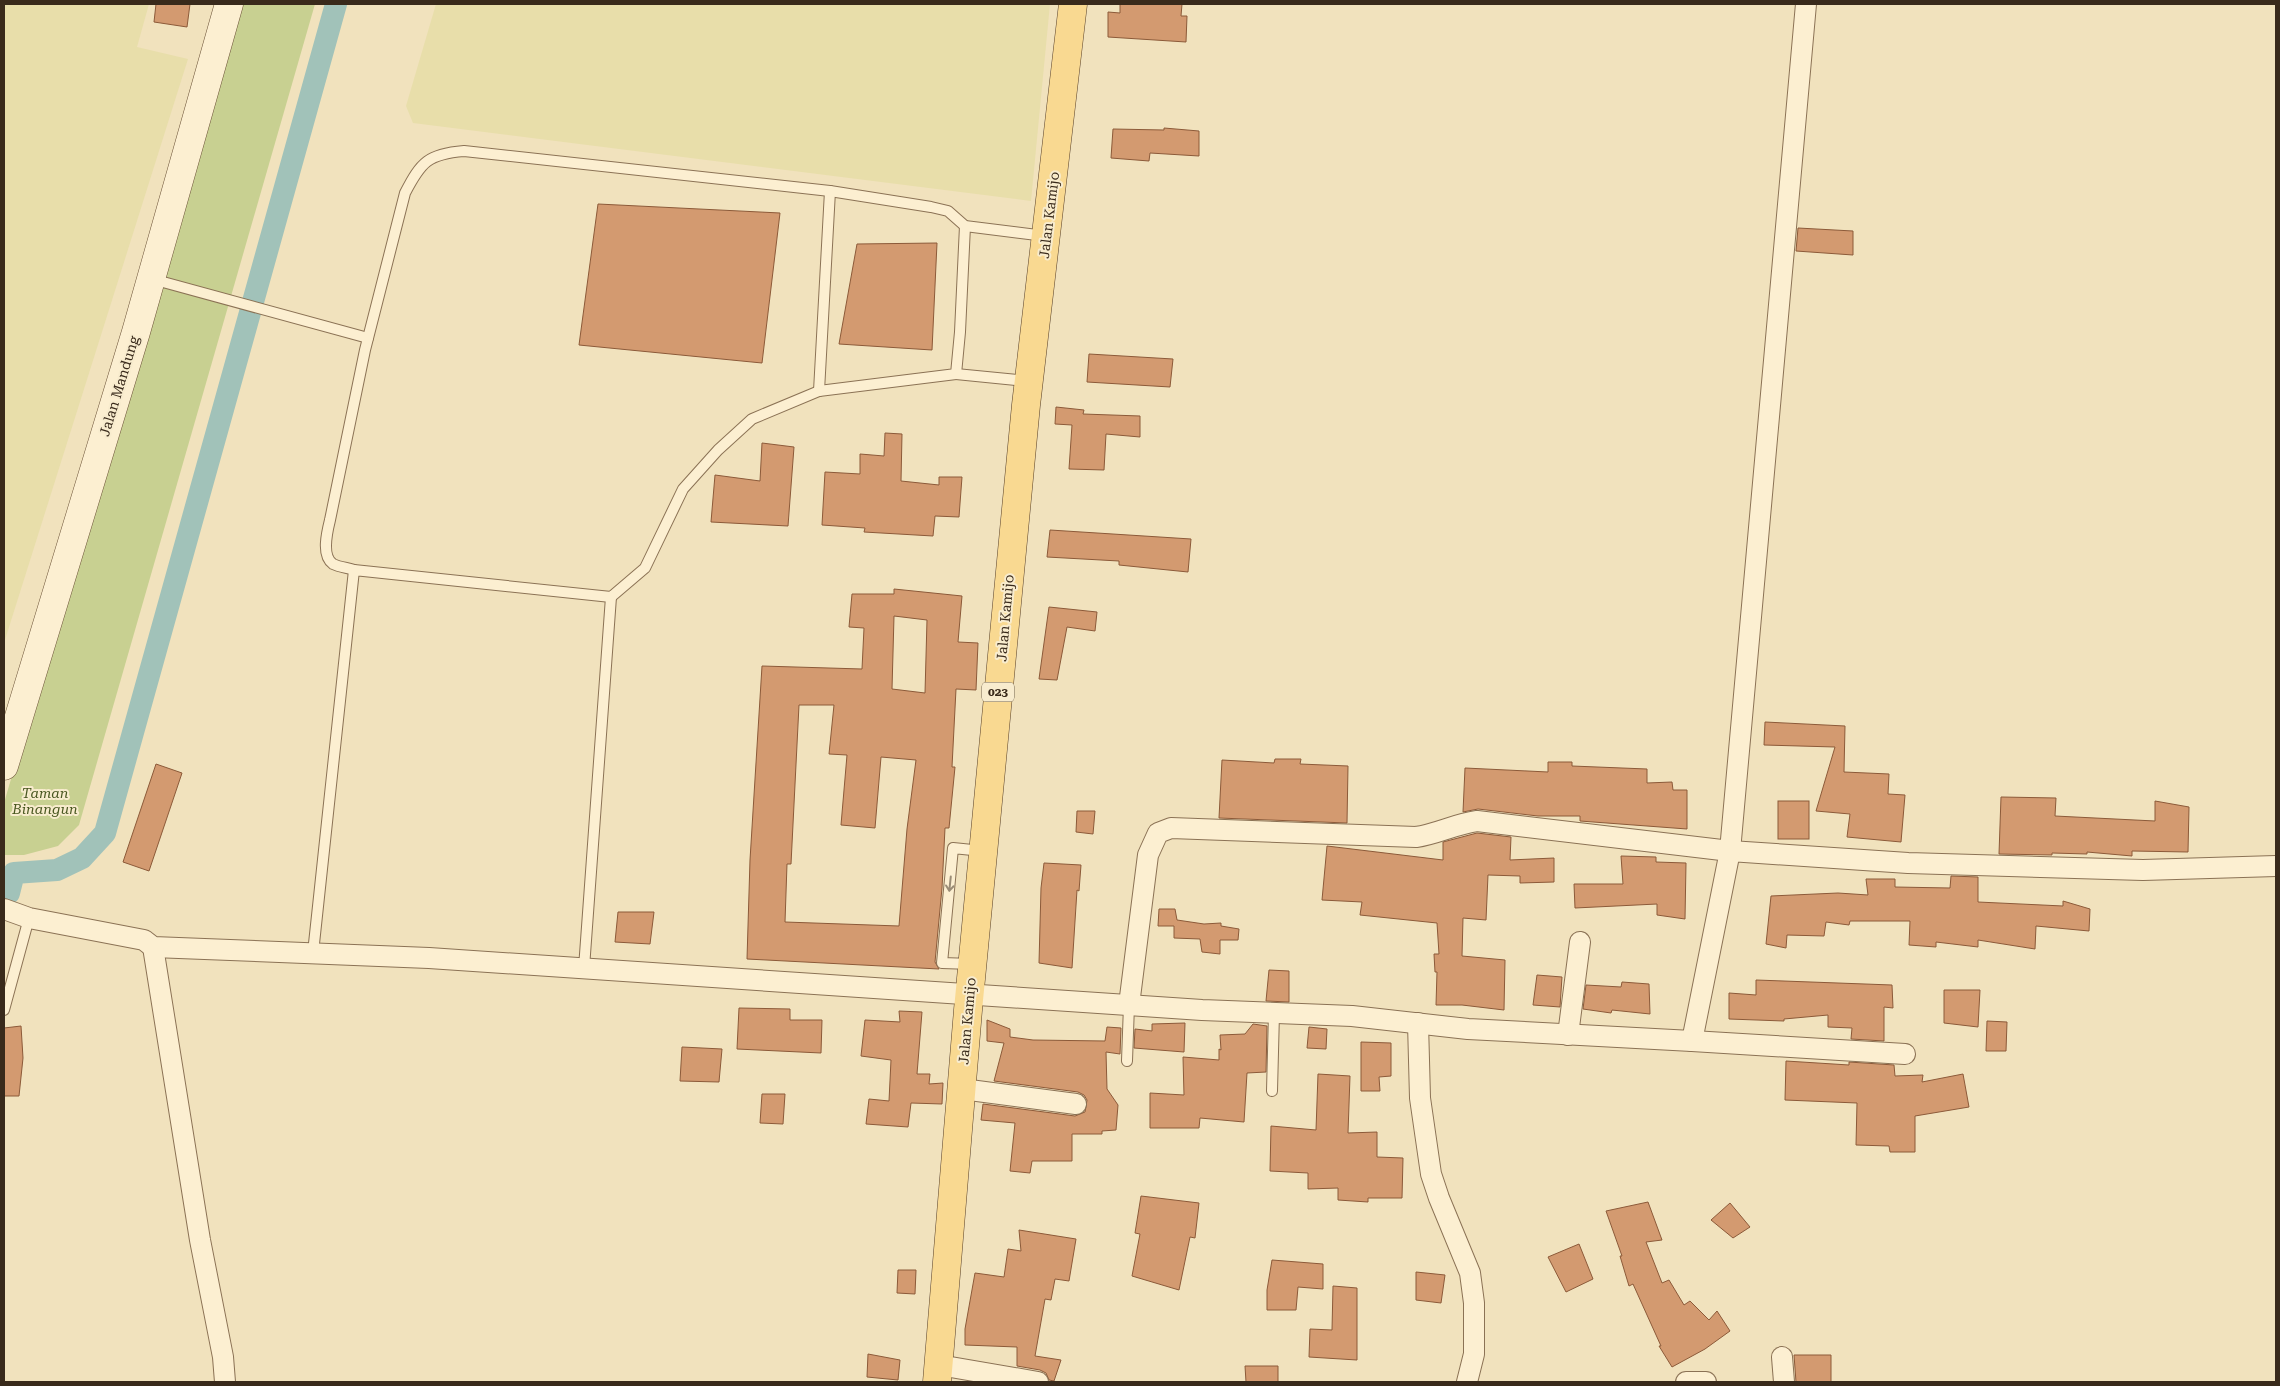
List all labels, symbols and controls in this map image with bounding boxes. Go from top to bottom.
street label: Jalan Kamijo [1036,171,1062,259]
street label: Jalan Mandung [96,334,142,438]
street label: Jalan Kamijo [993,574,1017,662]
road number: 023 [982,682,1014,702]
park label: Taman Binangun [11,785,78,817]
one-way arrow [945,876,954,892]
street label: Jalan Kamijo [955,977,979,1065]

